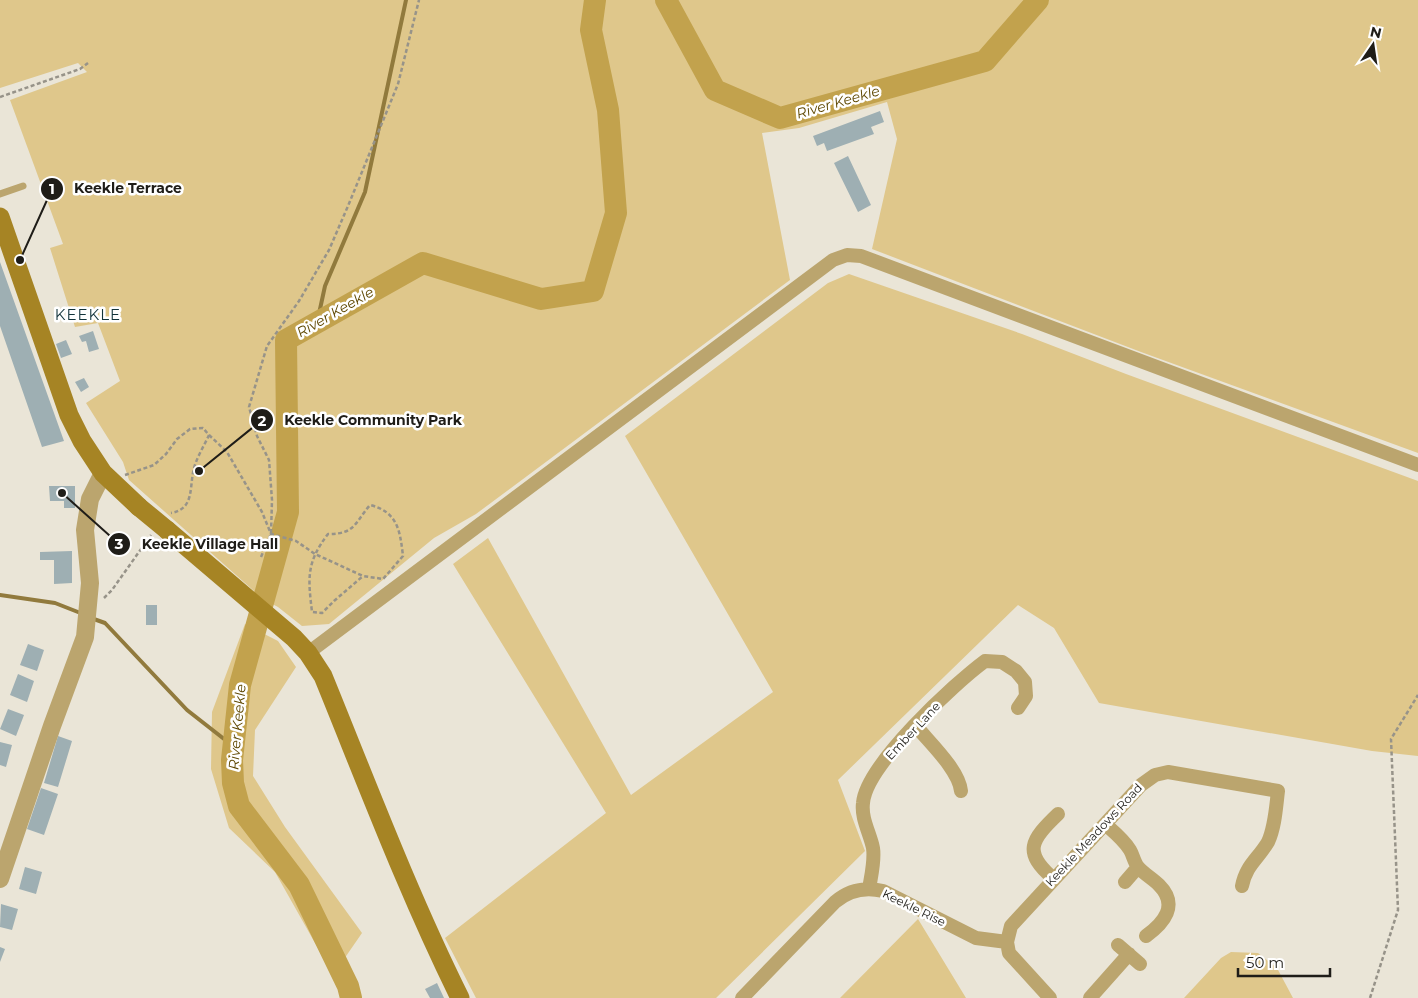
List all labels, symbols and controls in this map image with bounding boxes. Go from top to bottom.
north arrow [1348,20,1398,70]
text: N [1368,22,1383,42]
water label: River Keekle [794,81,882,123]
callout: Keekle Terrace [39,174,192,203]
text: 1 [49,179,55,198]
text: Keekle Terrace [74,179,182,197]
water label: River Keekle [293,283,377,341]
district label: KEEKLE [55,305,121,324]
callout: Keekle Community Park [250,406,472,435]
text: 2 [258,411,267,430]
text: Keekle Community Park [284,411,463,429]
callout: Keekle Village Hall [107,529,288,558]
text: 3 [114,534,124,553]
text: Keekle Village Hall [142,535,278,553]
water label: River Keekle [224,683,250,771]
street label: Ember Lane [882,699,943,763]
street label: Keekle Meadows Road [1042,780,1145,889]
street label: Keekle Rise [880,886,948,929]
scale bar [1238,946,1330,978]
text: 50 m [1246,953,1284,972]

